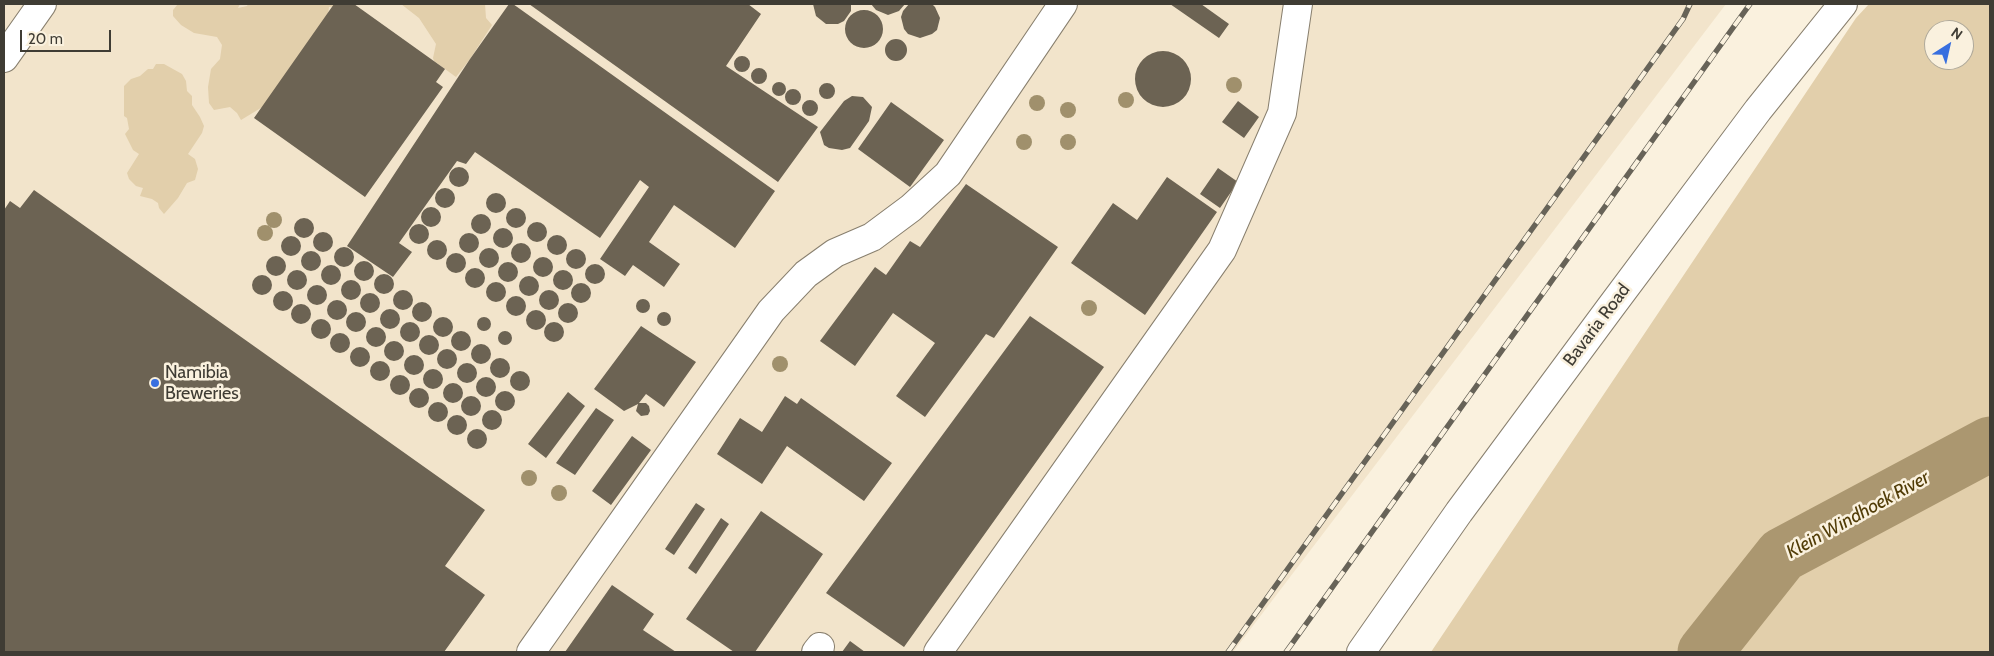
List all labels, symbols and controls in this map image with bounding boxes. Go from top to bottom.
scale bar [22,20,114,52]
north arrow [1924,20,1974,70]
text: N [1948,23,1966,44]
text: 20 m [28,30,63,48]
street label: Bavaria Road [1559,279,1635,371]
place label: Namibia Breweries [165,362,239,404]
marker: Namibia Breweries [149,377,161,389]
water label: Klein Windhoek River [1783,466,1933,564]

